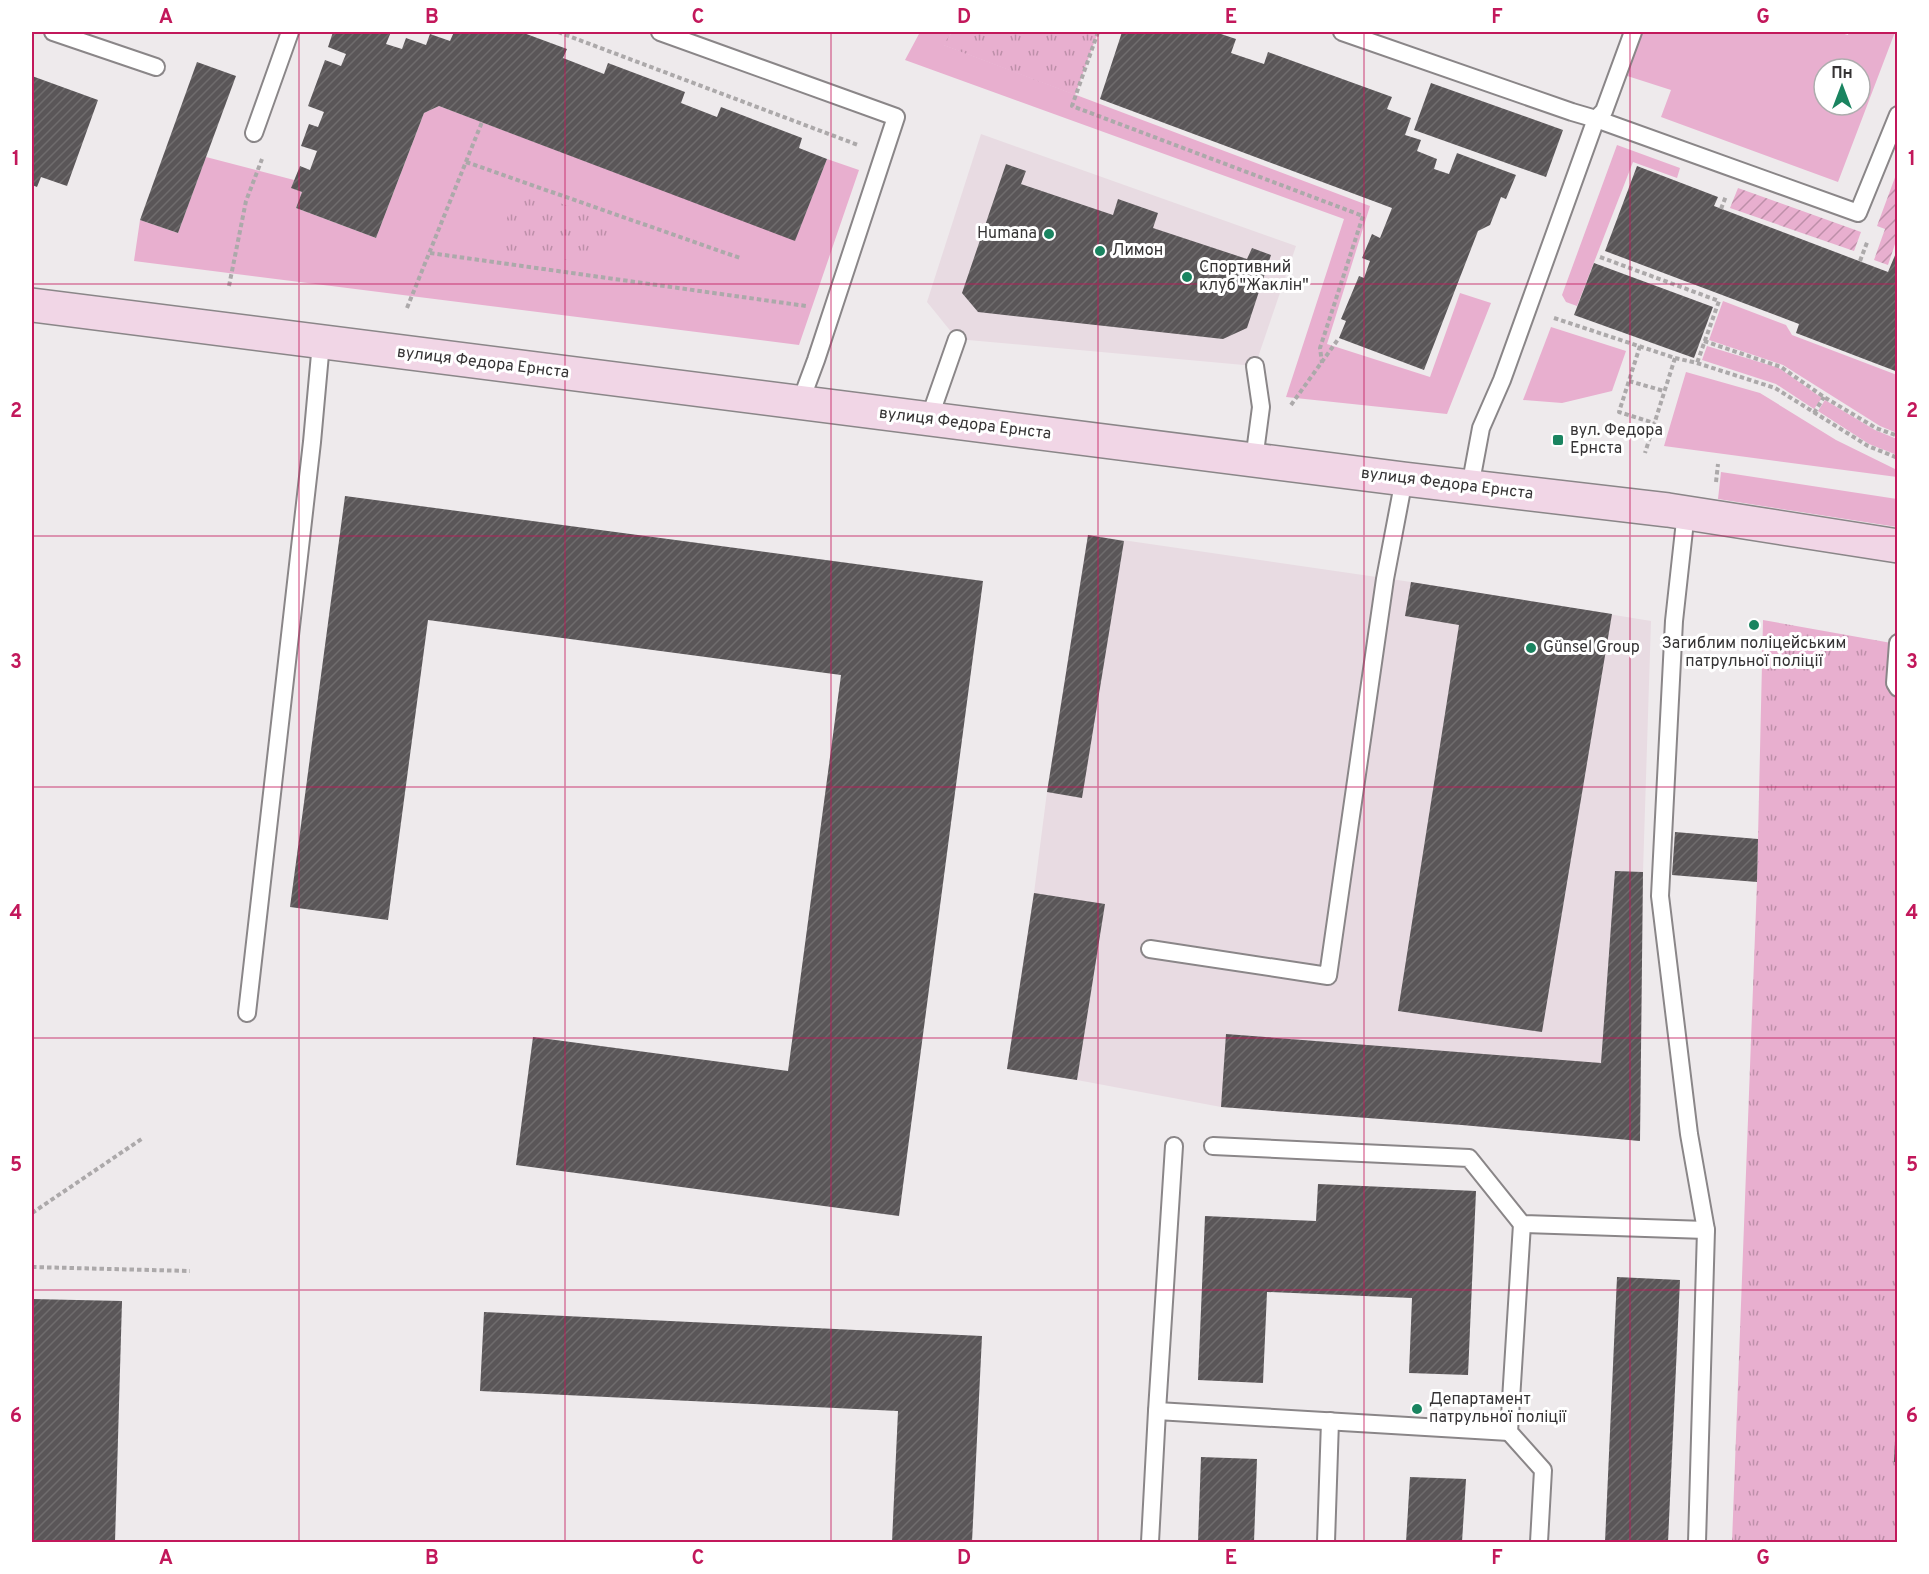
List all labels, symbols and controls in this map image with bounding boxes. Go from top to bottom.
text: A [159,5,173,31]
text: B [425,5,439,31]
text: C [692,5,704,31]
text: D [957,5,971,31]
text: E [1225,5,1237,31]
text: F [1491,5,1503,31]
text: G [1756,5,1770,31]
north arrow [1812,57,1872,117]
text: Пн [1831,64,1853,84]
text: 1 [12,147,20,173]
text: 1 [1908,147,1916,173]
place label: Humana [977,224,1037,244]
marker: Humana [1042,227,1056,241]
place label: Лимон [1112,241,1163,261]
marker: Лимон [1093,244,1107,258]
place label: Спортивний клуб "Жаклін" [1199,258,1309,296]
marker: Спортивний клуб "Жаклін" [1180,270,1194,284]
street label: вулиця Федора Ернста [396,343,570,383]
text: 2 [10,399,22,425]
text: 2 [1906,399,1918,425]
street label: вулиця Федора Ернста [878,404,1052,444]
place label: вул. Федора Ернста [1570,421,1663,459]
marker: вул. Федора Ернста [1551,433,1565,447]
street label: вулиця Федора Ернста [1360,464,1534,504]
marker: Загиблим поліцейським патрульної поліції [1747,618,1761,632]
place label: Загиблим поліцейським патрульної поліції [1662,634,1846,672]
place label: Günsel Group [1543,638,1640,658]
marker: Günsel Group [1524,641,1538,655]
text: 3 [10,650,22,676]
text: 3 [1906,650,1918,676]
text: 4 [10,901,22,927]
text: 4 [1906,901,1918,927]
text: 5 [10,1153,22,1179]
text: 5 [1906,1153,1918,1179]
place label: Департамент патрульної поліції [1429,1390,1567,1428]
marker: Департамент патрульної поліції [1410,1402,1424,1416]
text: 6 [10,1404,22,1430]
text: 6 [1906,1404,1918,1430]
text: A [159,1546,173,1572]
text: B [425,1546,439,1572]
text: C [692,1546,704,1572]
text: D [957,1546,971,1572]
text: E [1225,1546,1237,1572]
text: F [1491,1546,1503,1572]
text: G [1756,1546,1770,1572]

